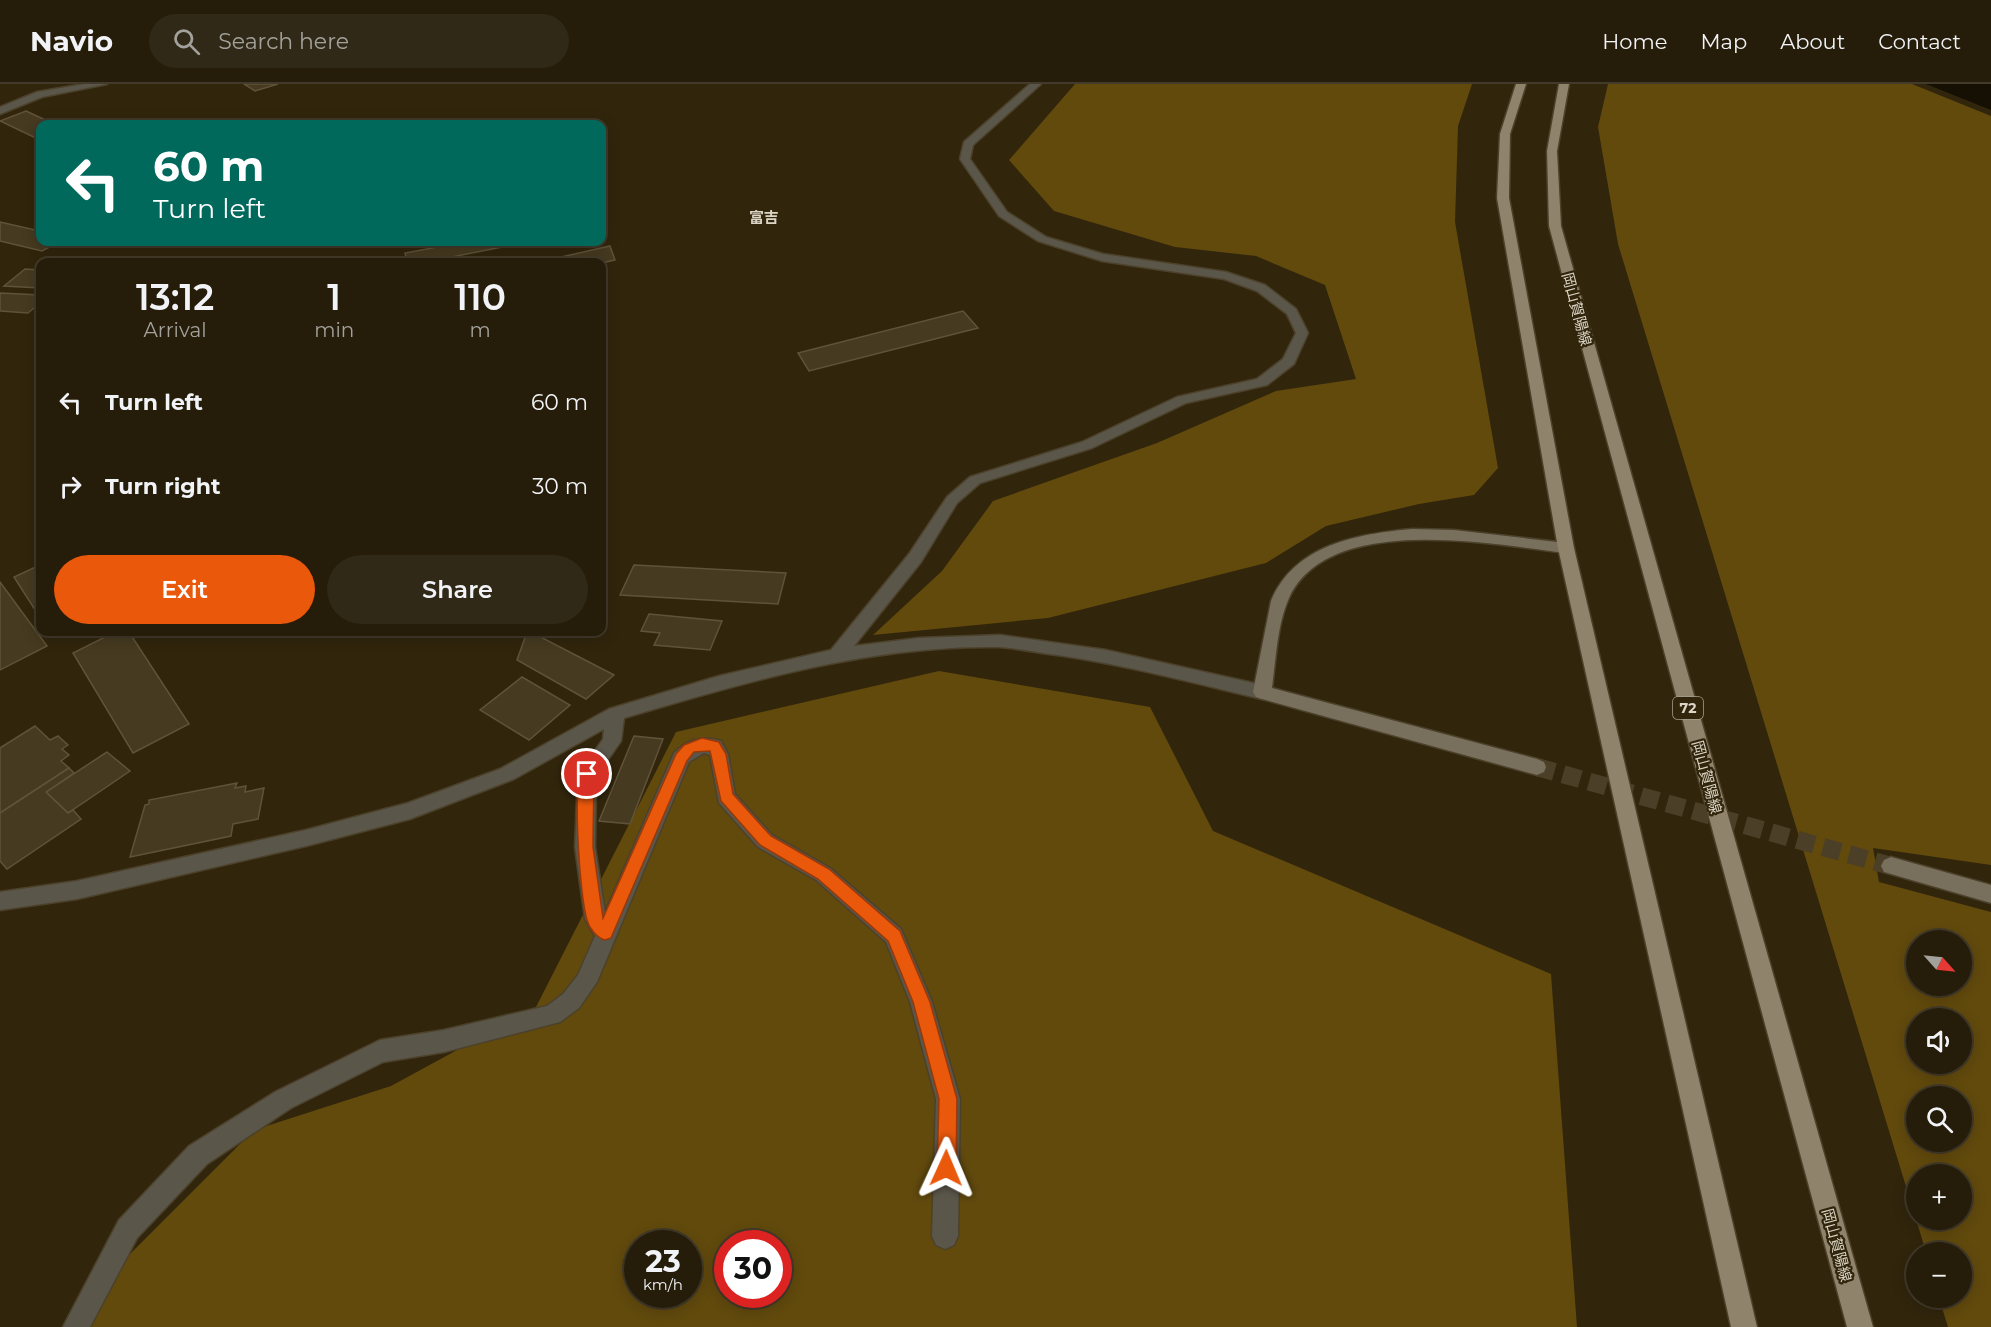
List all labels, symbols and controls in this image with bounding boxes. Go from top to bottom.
search box [149,14,569,68]
text: Navio [30,24,113,58]
icon: search [170,25,203,58]
text: Search here [218,28,349,55]
text: Home [1602,29,1667,54]
text: Map [1700,29,1747,54]
text: About [1780,29,1845,54]
text: Contact [1878,29,1961,54]
text: 60 m [153,140,264,192]
icon: left [54,144,132,222]
text: Turn left [153,192,266,225]
district label: 富吉 [749,208,779,227]
street label: 岡山賀陽線 [1558,270,1596,348]
text: 13:12 [136,275,214,319]
text: 1 [327,275,341,319]
text: 110 [454,275,506,319]
text: Arrival [144,318,207,342]
text: min [314,318,354,342]
text: m [470,318,491,342]
icon: left [54,386,87,419]
text: Turn left [105,389,203,416]
text: 60 m [531,389,588,416]
icon: right [54,470,87,503]
text: Turn right [105,473,220,500]
text: 30 m [532,473,588,500]
button: Exit [54,555,315,624]
button: Share [327,555,588,624]
road number: 72 [1673,697,1703,719]
street label: 岡山賀陽線 [1688,738,1726,816]
pin [561,748,612,799]
icon: arrive [570,757,603,790]
north arrow [1906,930,1972,996]
map controls [1906,930,1972,1308]
button: sound [1906,1008,1972,1074]
button: search [1906,1086,1972,1152]
position arrow [914,1136,978,1200]
button: + [1906,1164,1972,1230]
street label: 岡山賀陽線 [1818,1206,1856,1284]
speed limit sign: 30 [714,1230,792,1308]
button: − [1906,1242,1972,1308]
text: 23 [645,1243,681,1280]
text: km/h [643,1275,683,1294]

